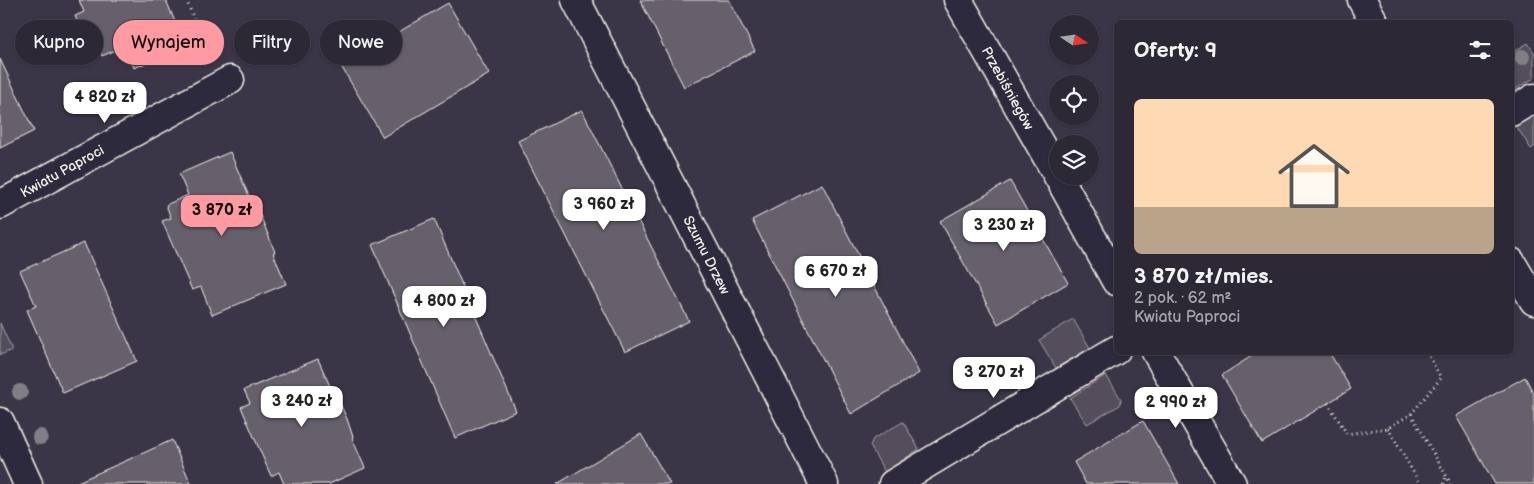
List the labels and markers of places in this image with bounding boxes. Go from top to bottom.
pin: 4 820 zł [53,82,157,124]
pin: 3 960 zł [552,188,656,231]
pin: 3 870 zł [170,194,274,237]
pin: 3 230 zł [952,210,1056,252]
pin: 6 670 zł [784,256,888,298]
pin: 4 800 zł [392,286,496,328]
pin: 3 270 zł [942,356,1046,399]
pin: 3 240 zł [250,386,354,428]
pin: 2 990 zł [1124,386,1228,429]

